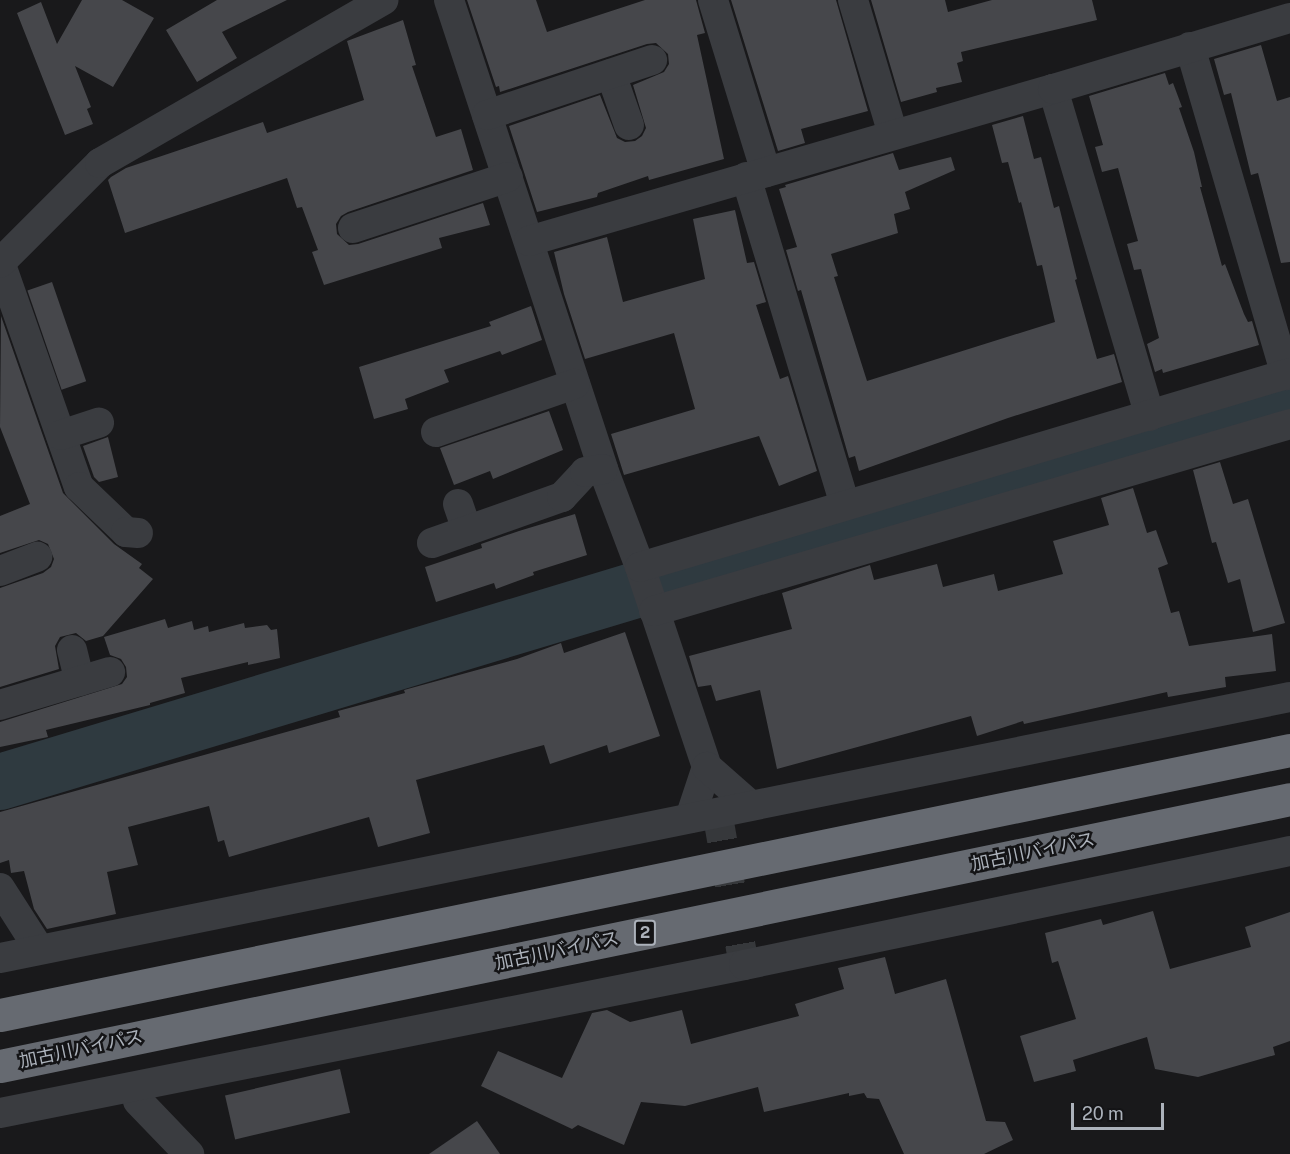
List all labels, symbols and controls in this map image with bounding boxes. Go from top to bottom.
street label: 加古川バイパス [969,828,1097,876]
road number: 2 [633,920,657,946]
street label: 加古川バイパス [493,927,621,975]
street label: 加古川バイパス [17,1025,145,1073]
scale bar [1074,1091,1167,1129]
text: 20 m [1082,1103,1124,1124]

